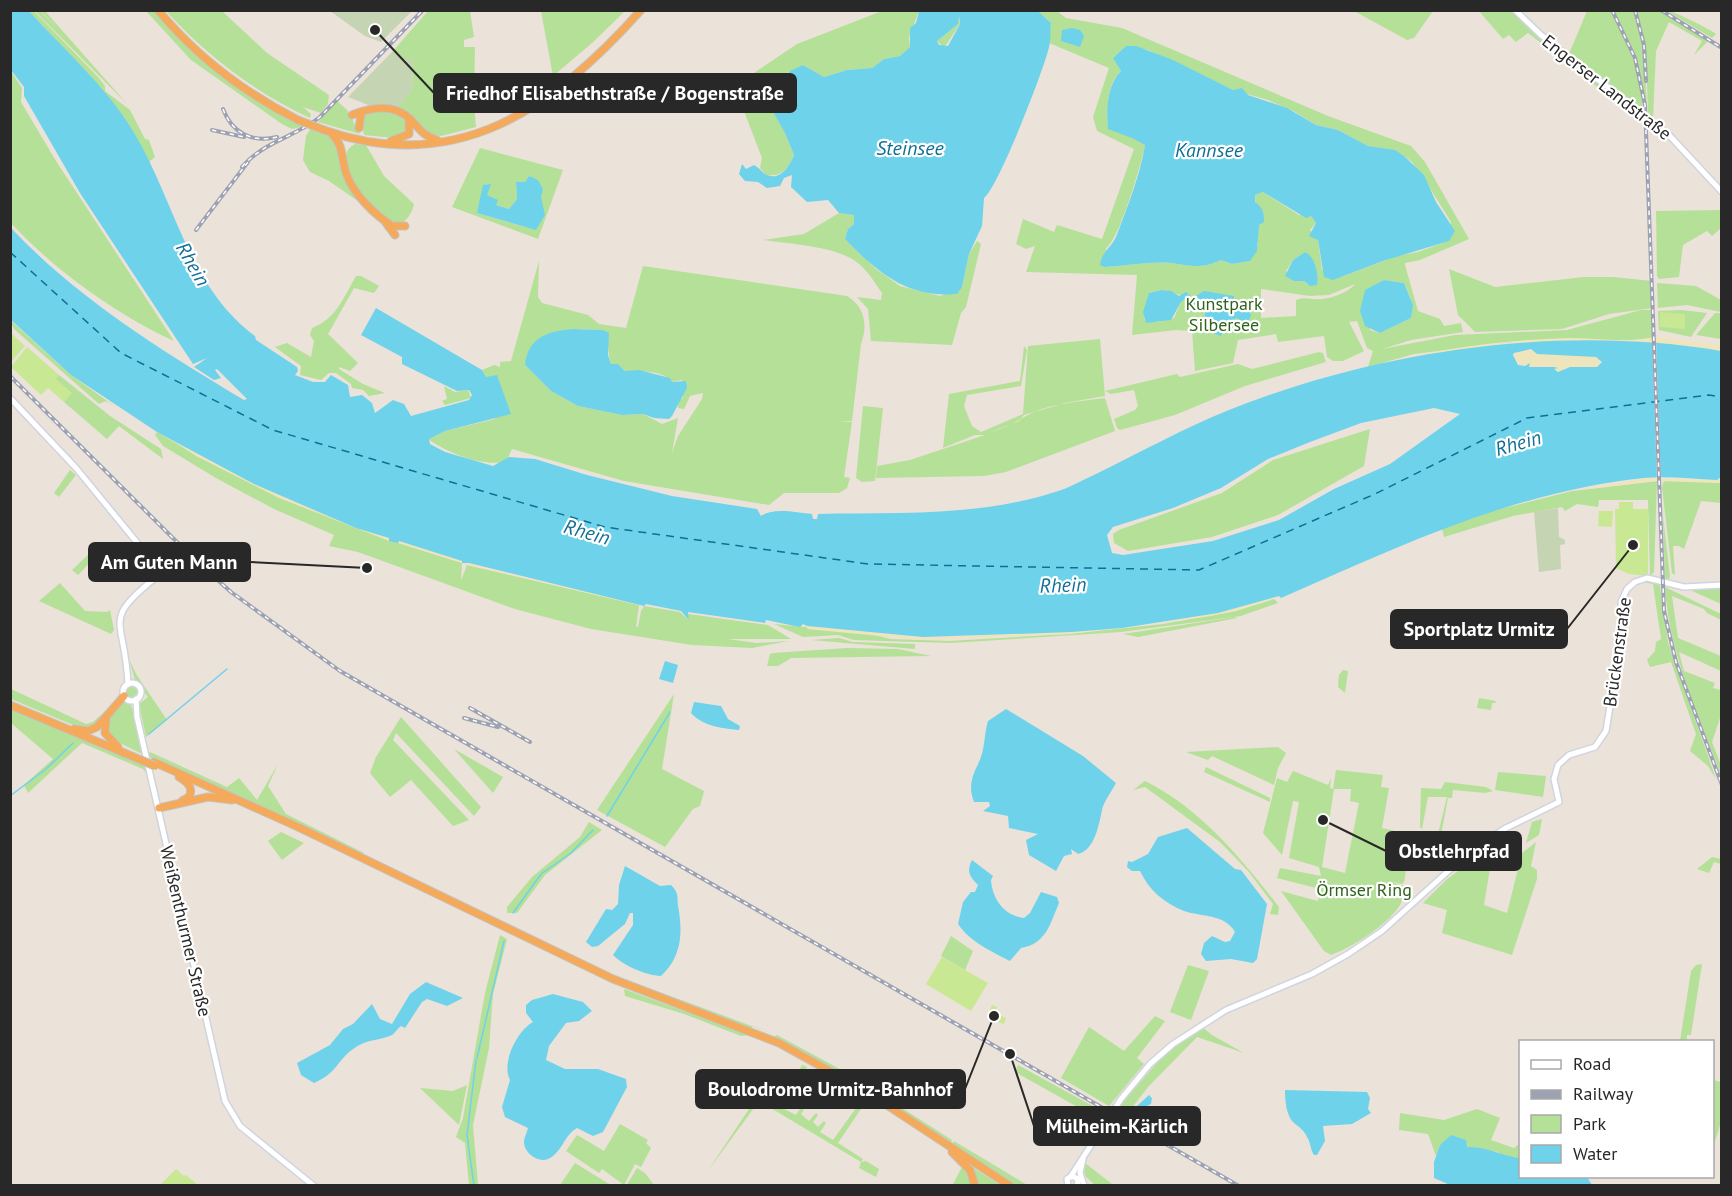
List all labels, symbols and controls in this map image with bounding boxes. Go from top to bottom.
street label: Engerser Landstraße [1538,29,1676,145]
callout: Friedhof Elisabethstraße / Bogenstraße [434,74,796,112]
text: Friedhof Elisabethstraße / Bogenstraße [446,80,784,106]
water label: Steinsee [876,135,945,161]
water label: Kannsee [1175,137,1244,163]
water label: Rhein [170,237,216,291]
park label: Kunstpark Silbersee [1185,292,1263,336]
water label: Rhein [1492,424,1544,462]
water label: Rhein [561,513,613,551]
callout: Am Guten Mann [89,543,250,581]
text: Am Guten Mann [101,549,237,575]
water label: Rhein [1039,571,1087,599]
street label: Brückenstraße [1598,596,1636,708]
callout: Sportplatz Urmitz [1391,610,1567,648]
text: Sportplatz Urmitz [1403,616,1555,642]
callout: Obstlehrpfad [1386,832,1521,870]
text: Obstlehrpfad [1398,838,1510,864]
street label: Weißenthurmer Straße [155,843,217,1019]
park label: Örmser Ring [1316,878,1412,901]
legend [1519,1040,1714,1178]
text: Road [1573,1052,1611,1075]
callout: Boulodrome Urmitz-Bahnhof [696,1070,965,1108]
text: Boulodrome Urmitz-Bahnhof [708,1076,954,1102]
text: Railway [1573,1082,1634,1105]
callout: Mülheim-Kärlich [1034,1107,1200,1145]
text: Park [1573,1112,1606,1135]
text: Mülheim-Kärlich [1046,1113,1188,1139]
text: Water [1573,1142,1617,1165]

